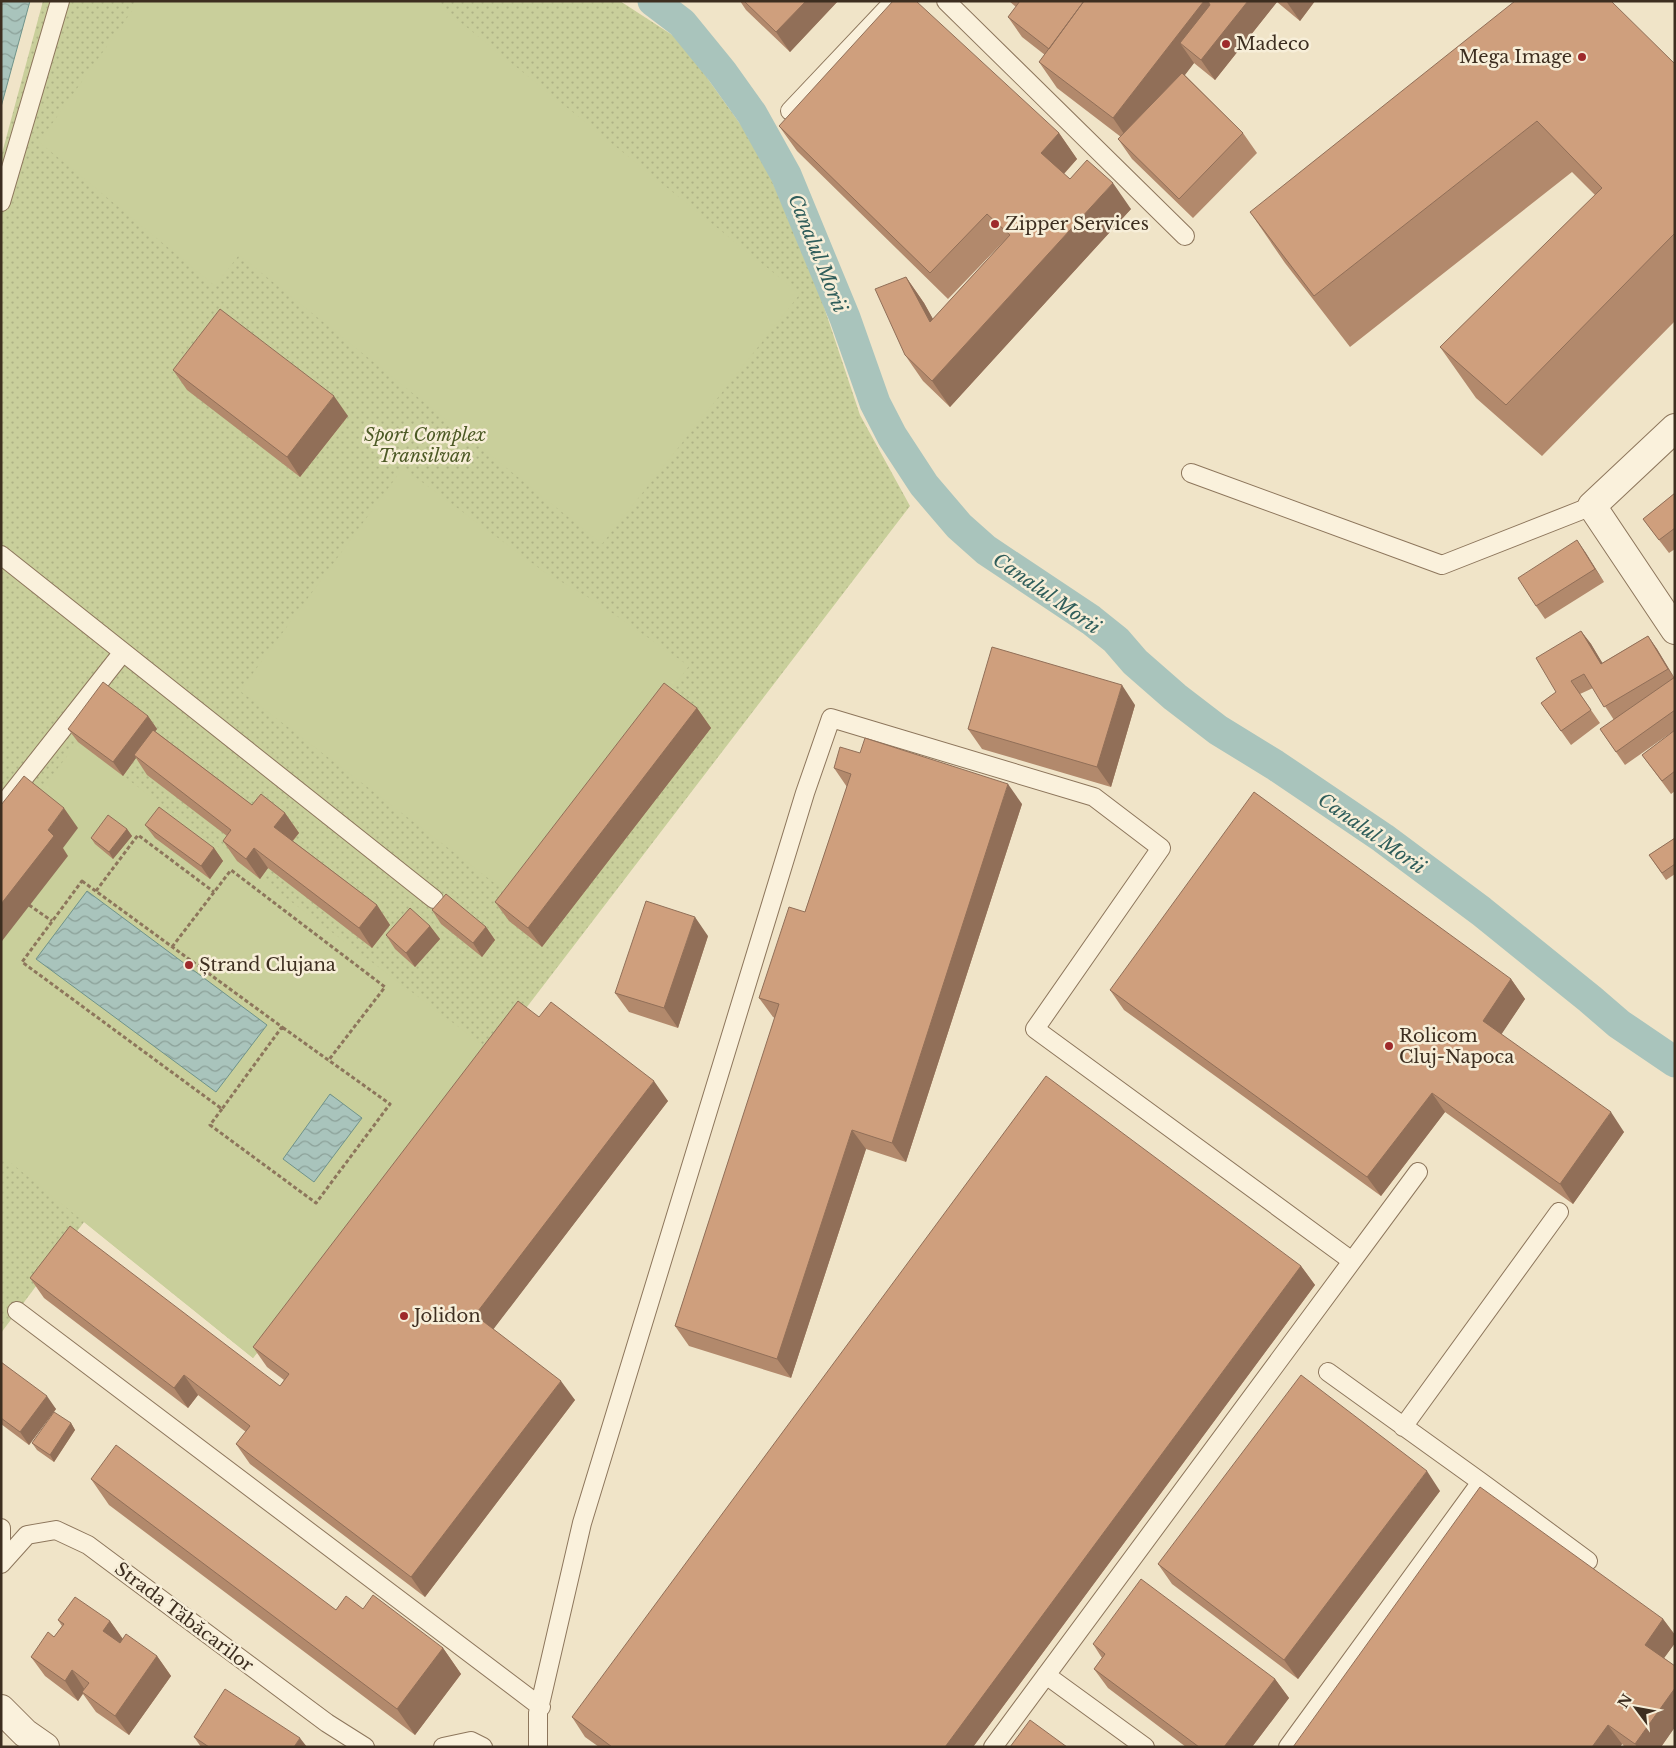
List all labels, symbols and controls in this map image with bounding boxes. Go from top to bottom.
place label: Madeco [1236,33,1309,55]
marker: Madeco [1220,38,1232,50]
place label: Mega Image [1459,46,1572,68]
marker: Mega Image [1576,51,1588,63]
water label: Canalul Morii [783,191,852,316]
place label: Zipper Services [1005,213,1149,235]
marker: Zipper Services [989,218,1001,230]
park label: Sport Complex Transilvan [364,424,487,467]
water label: Canalul Morii [989,548,1105,639]
water label: Canalul Morii [1314,788,1430,879]
place label: Ștrand Clujana [199,954,336,976]
marker: Ștrand Clujana [183,959,195,971]
place label: Rolicom Cluj-Napoca [1399,1025,1514,1068]
marker: Rolicom Cluj-Napoca [1383,1040,1395,1052]
place label: Jolidon [412,1305,481,1327]
marker: Jolidon [398,1310,410,1322]
street label: Strada Tăbăcarilor [110,1558,258,1677]
north arrow [1611,1683,1661,1733]
text: N [1614,1691,1636,1711]

